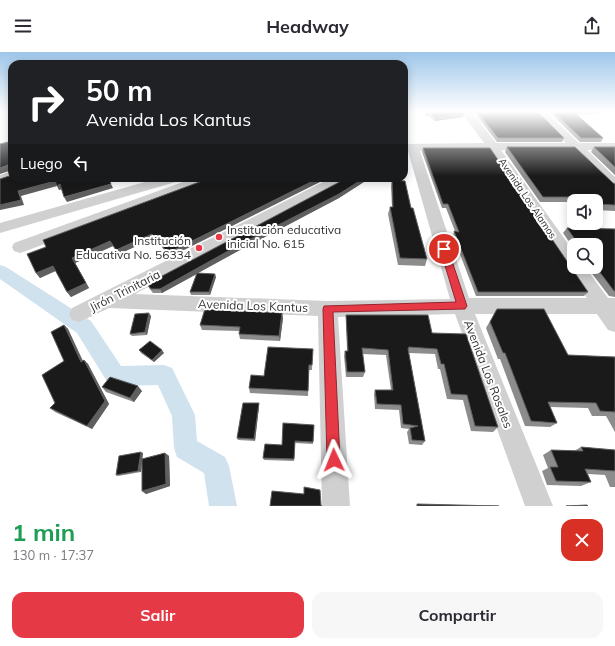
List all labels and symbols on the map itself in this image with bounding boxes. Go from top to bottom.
street label: Avenida Los Alamos [496,155,559,241]
place label: Institución educativa inicial No. 615 [227,222,341,251]
marker: Institución educativa inicial No. 615 [214,232,224,242]
pin [427,232,461,266]
place label: Institución Educativa No. 56334 [76,233,191,262]
marker: Institución Educativa No. 56334 [194,243,204,253]
street label: Jirón Trinitaria [87,266,163,315]
street label: Avenida Los Kantus [198,296,308,315]
street label: Avenida Los Rosales [461,318,516,430]
position arrow [313,439,355,481]

